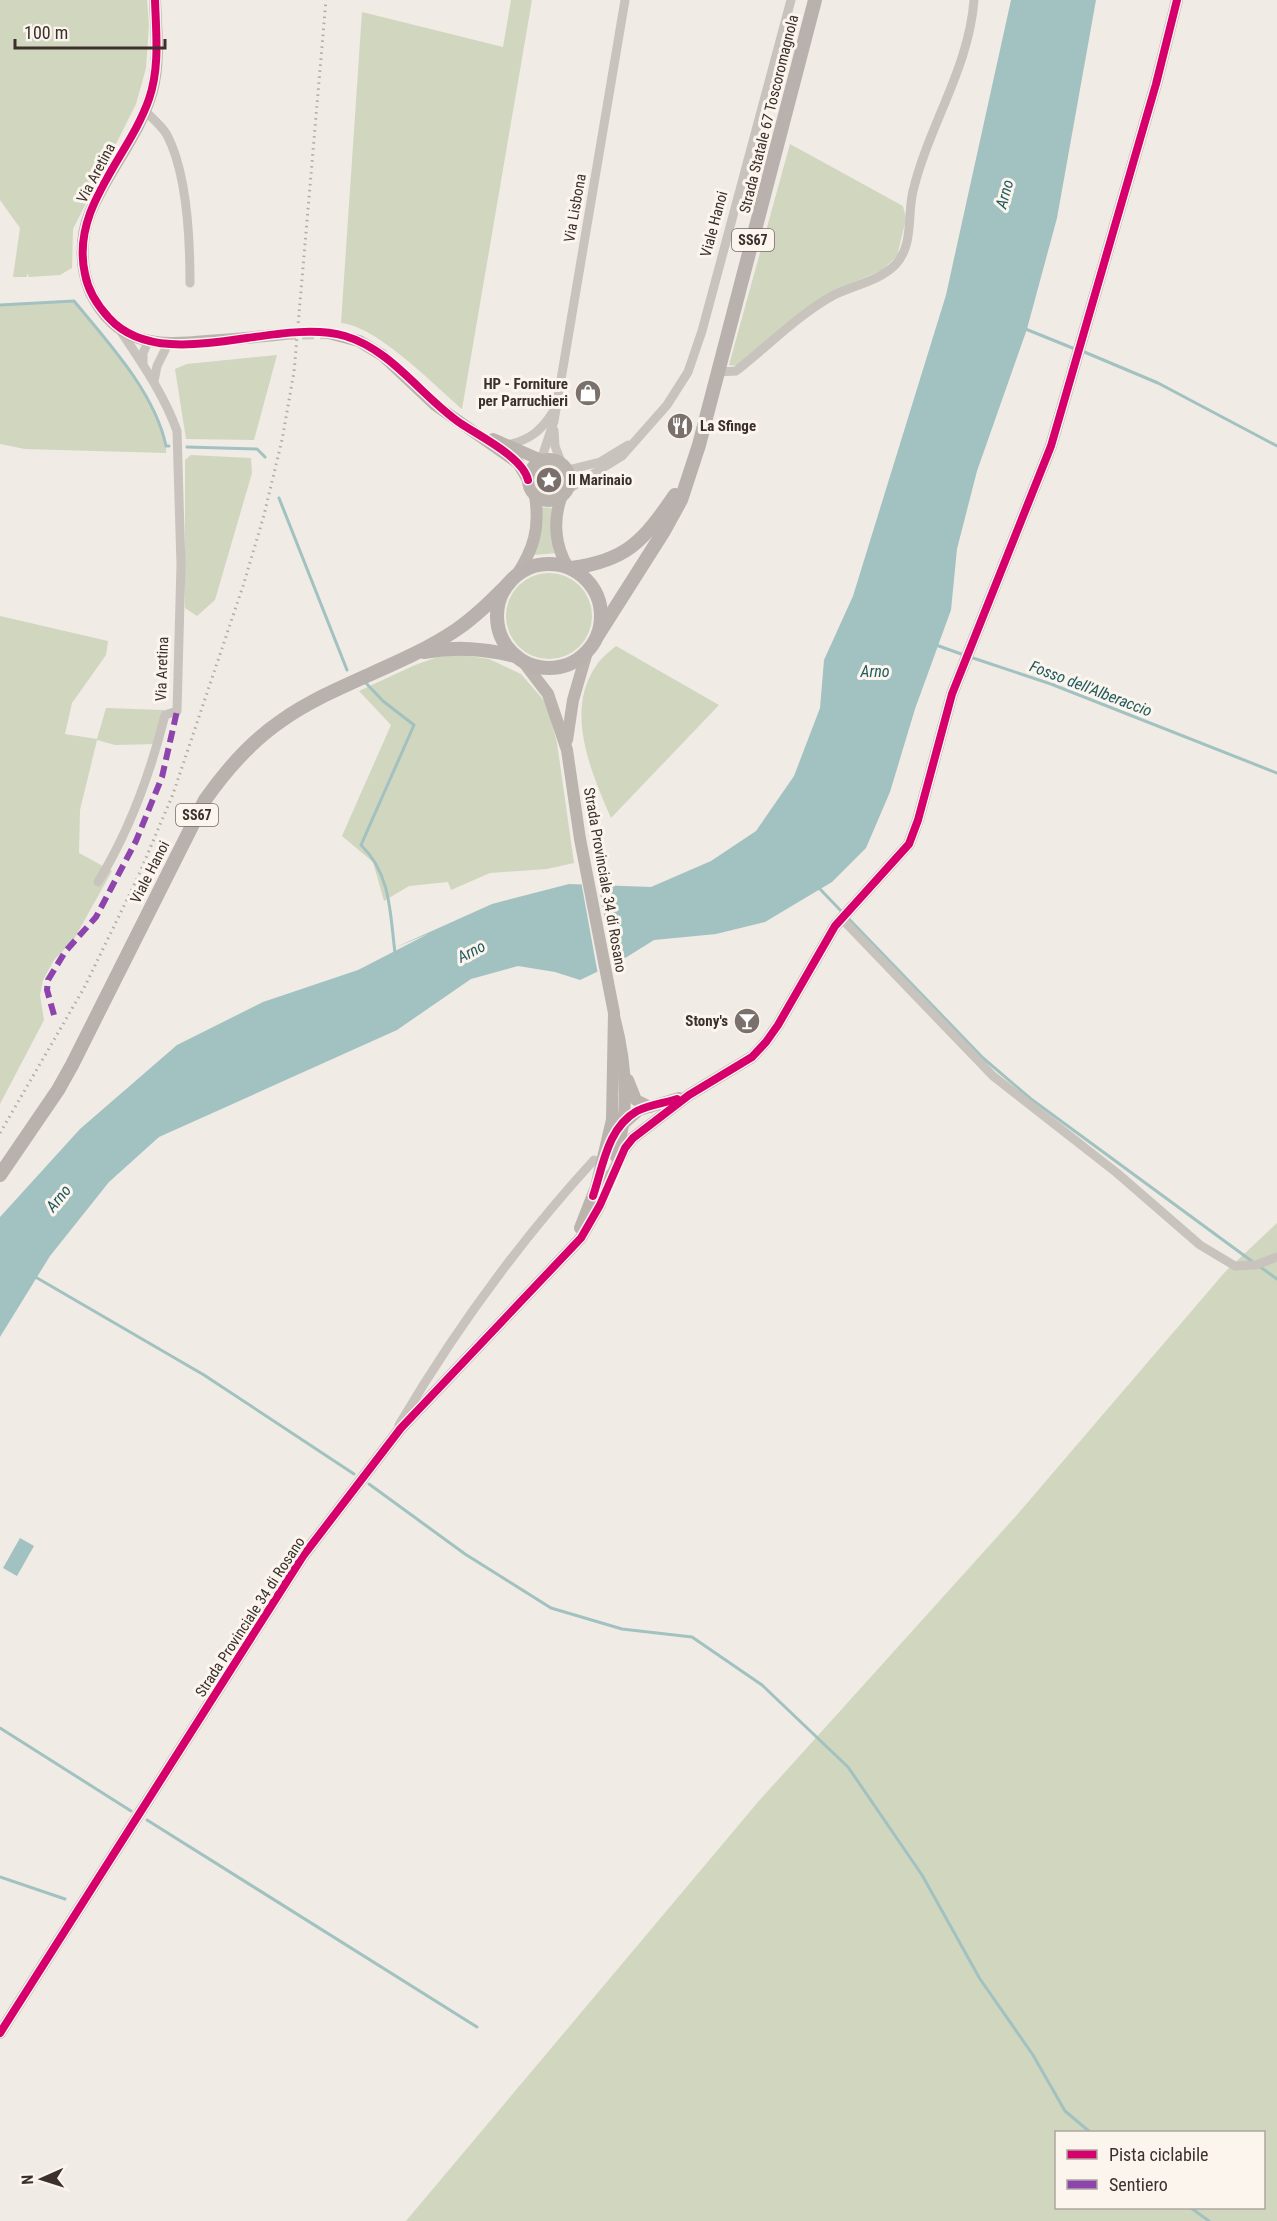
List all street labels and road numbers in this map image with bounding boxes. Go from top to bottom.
street label: Strada Statale 67 Toscoromagnola [736,13,802,215]
street label: Via Aretina [73,140,119,206]
street label: Via Lisbona [560,172,590,244]
street label: Viale Hanoi [697,189,731,259]
road number: SS67 [732,229,774,251]
street label: Via Aretina [152,636,172,702]
street label: Strada Provinciale 34 di Rosano [580,786,630,974]
road number: SS67 [176,804,218,826]
street label: Viale Hanoi [127,838,173,906]
street label: Strada Provinciale 34 di Rosano [191,1534,309,1700]

